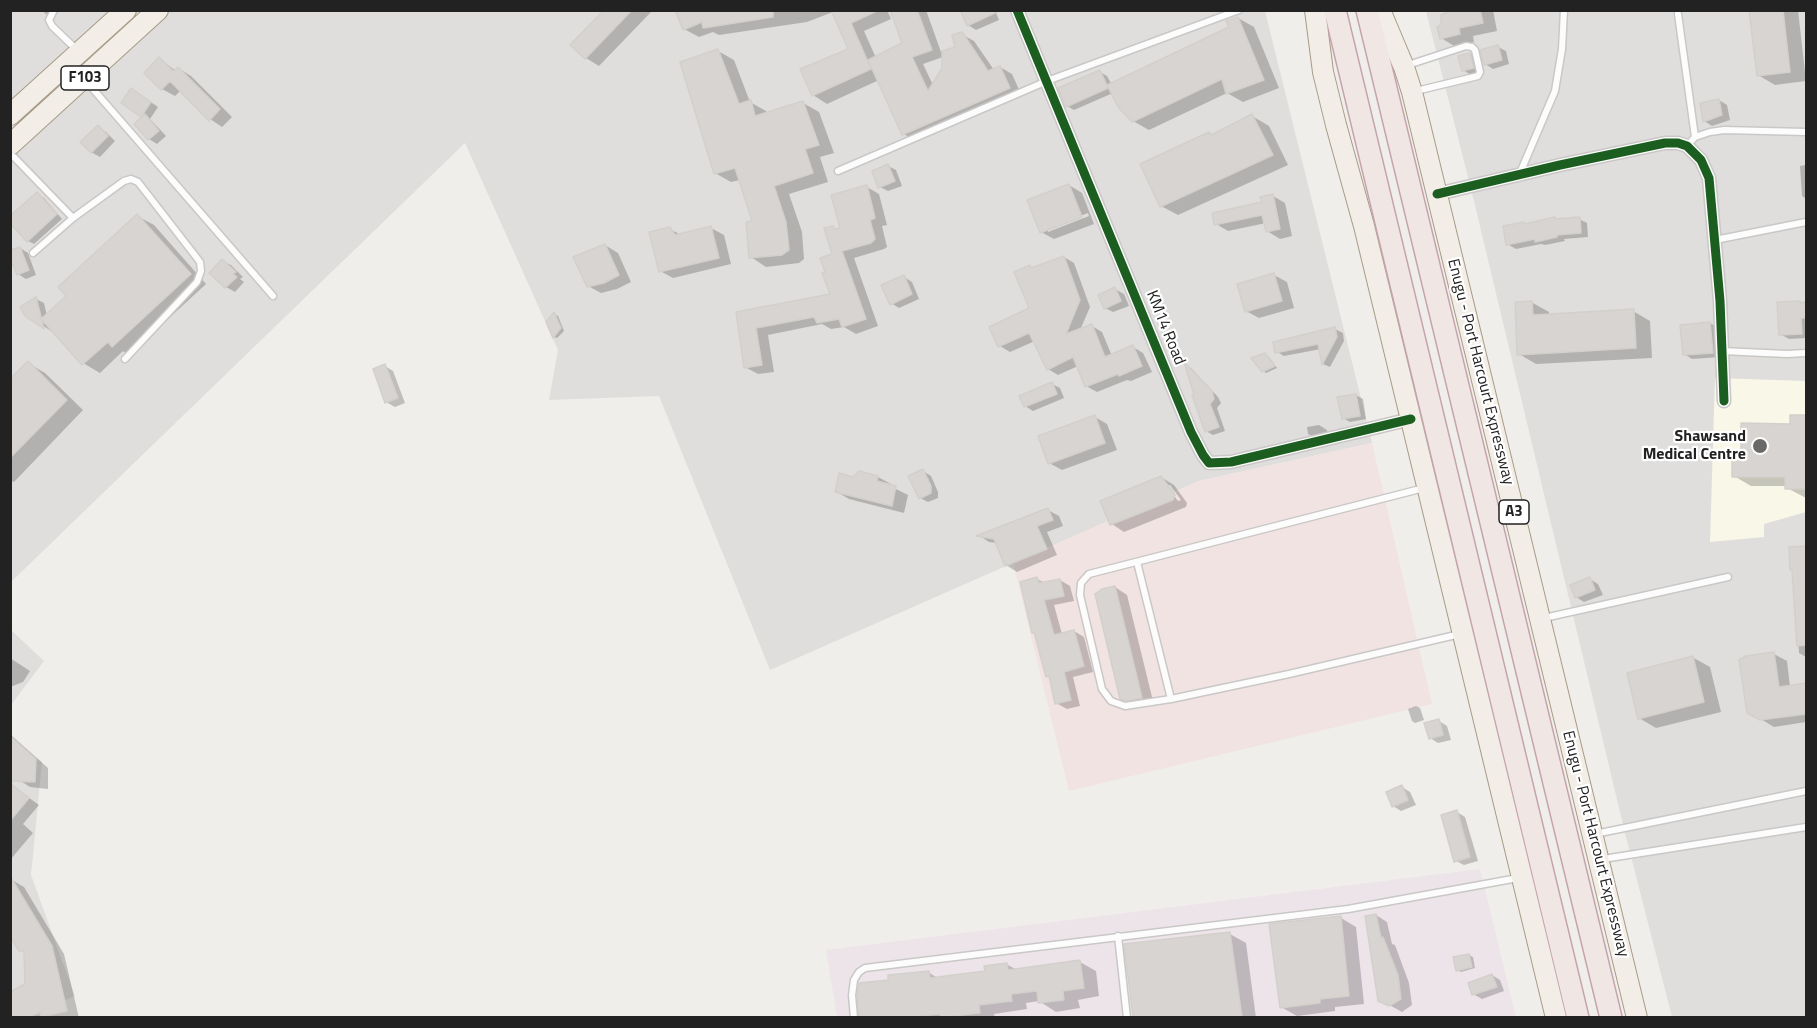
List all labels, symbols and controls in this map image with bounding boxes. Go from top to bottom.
road number: F103 [61,66,109,90]
street label: Enugu - Port Harcourt Expressway [1443,257,1517,487]
street label: KM14 Road [1141,288,1189,368]
place label: Shawsand Medical Centre [1643,427,1746,465]
marker: Shawsand Medical Centre [1751,437,1769,455]
road number: A3 [1499,500,1529,524]
street label: Enugu - Port Harcourt Expressway [1558,729,1632,959]

